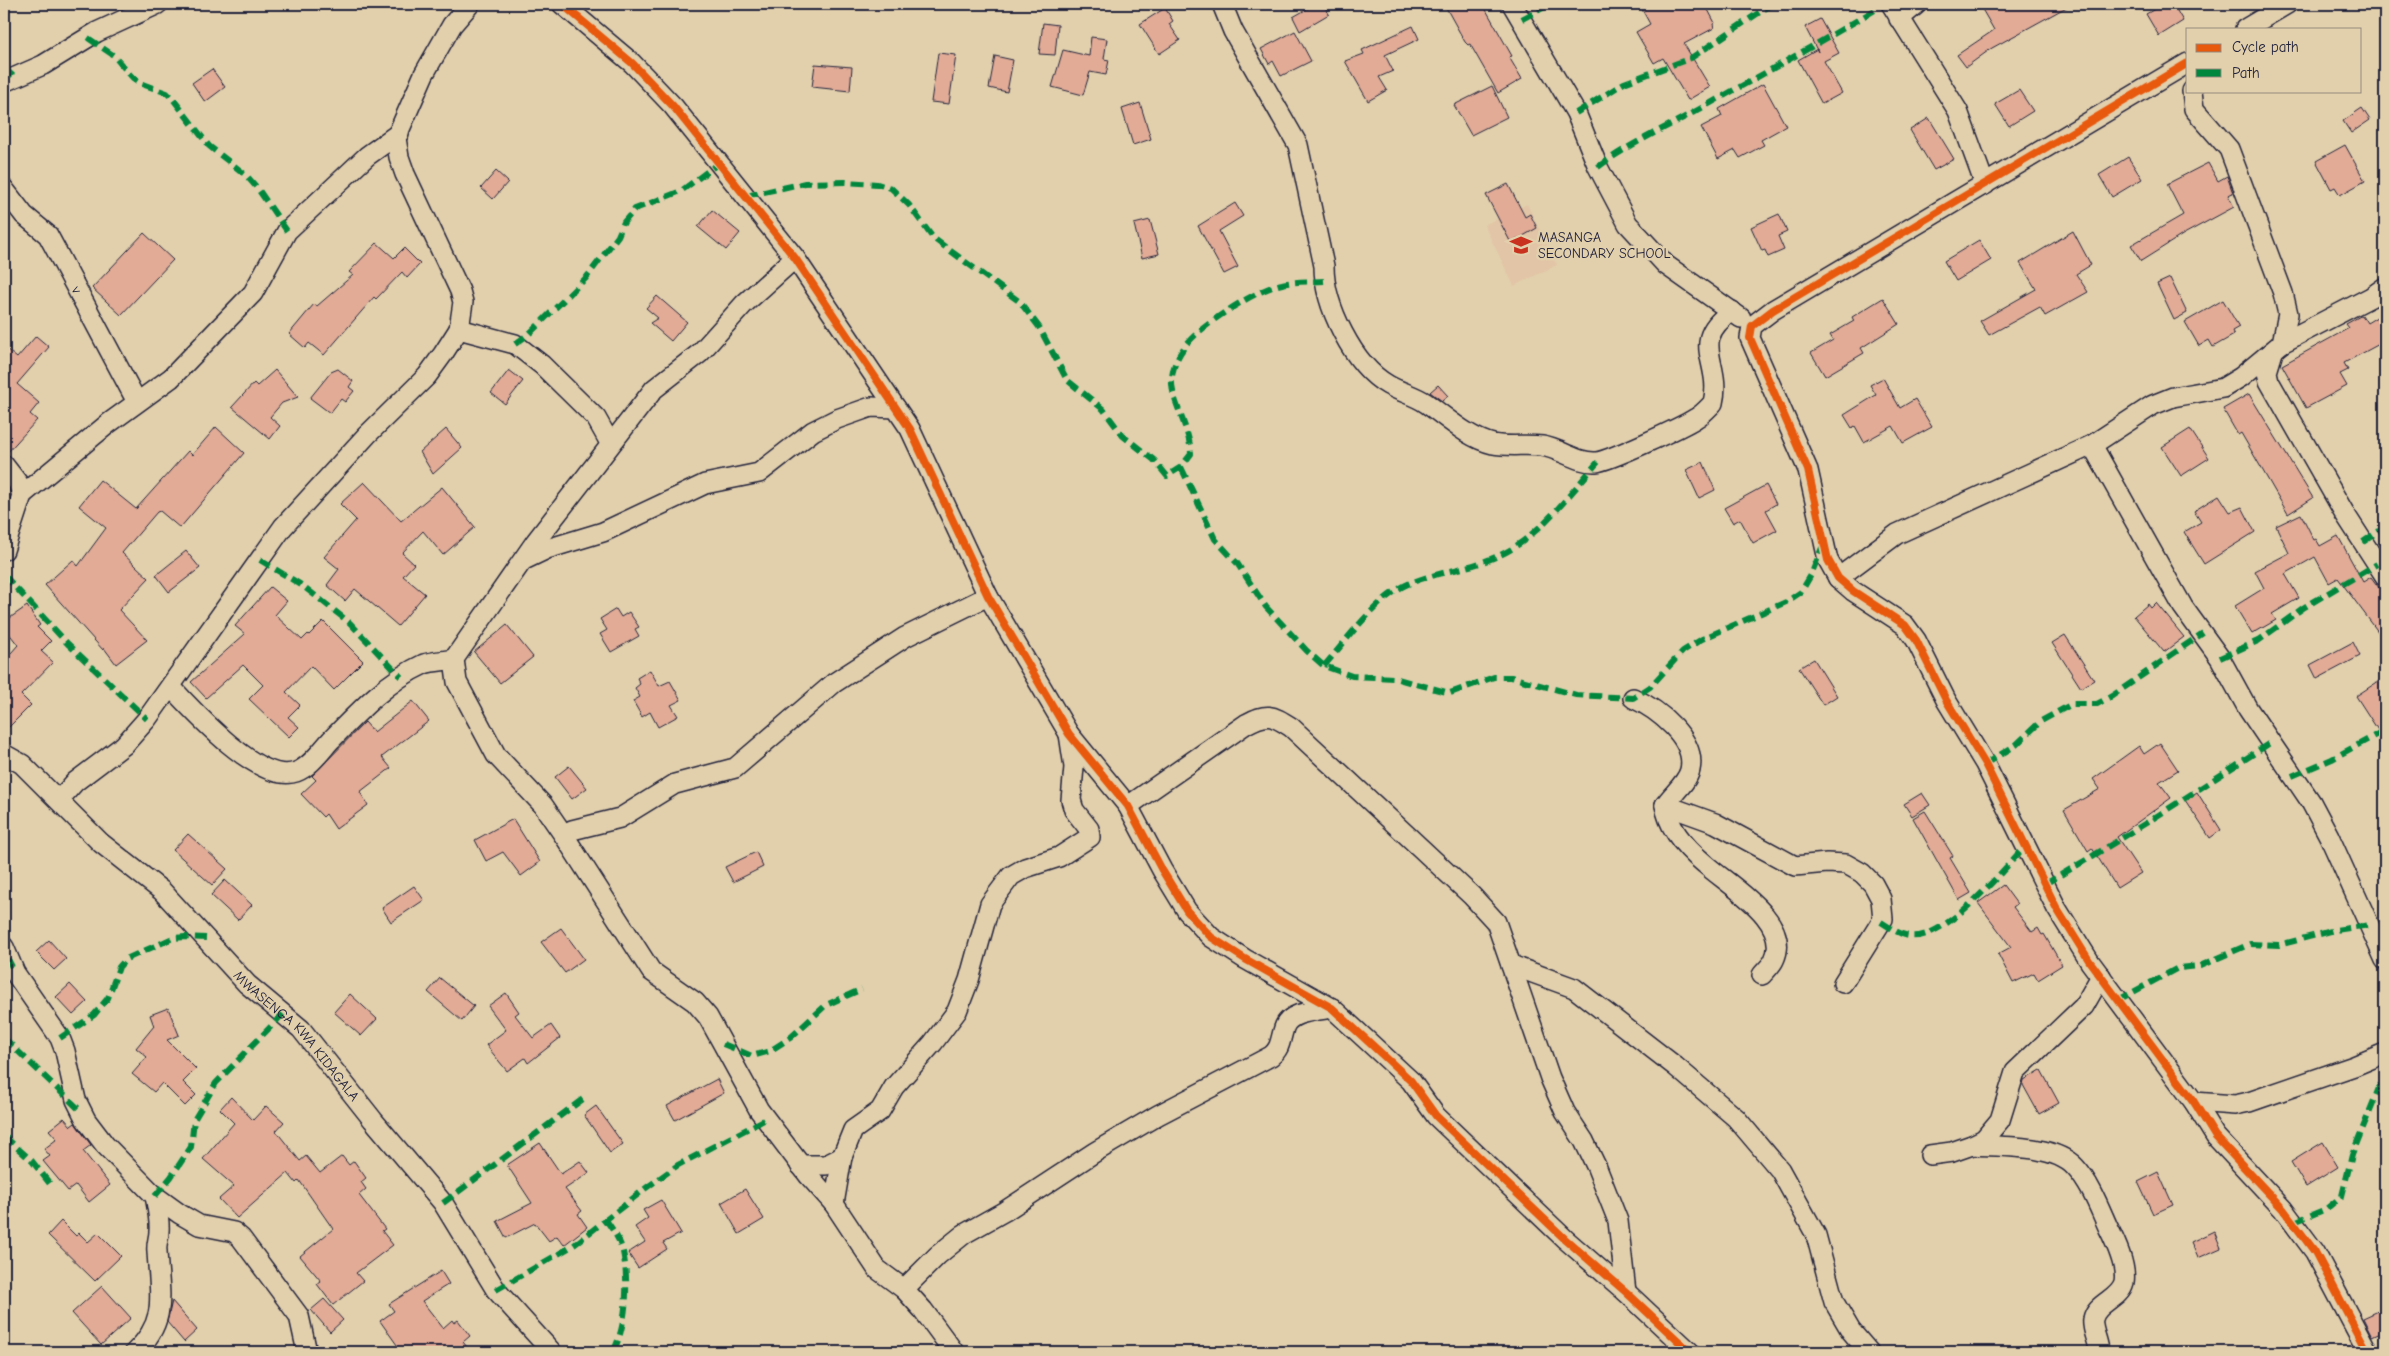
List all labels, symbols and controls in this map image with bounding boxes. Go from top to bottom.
legend [2186,28,2362,92]
text: Cycle path [2232,38,2299,56]
text: Path [2232,64,2260,82]
place label: MASANGA SECONDARY SCHOOL [1538,229,1671,262]
school or university icon: MASANGA SECONDARY SCHOOL [1508,232,1534,258]
street label: v [67,282,86,297]
street label: MWASENGA KWA KIDAGALA [230,967,363,1105]

